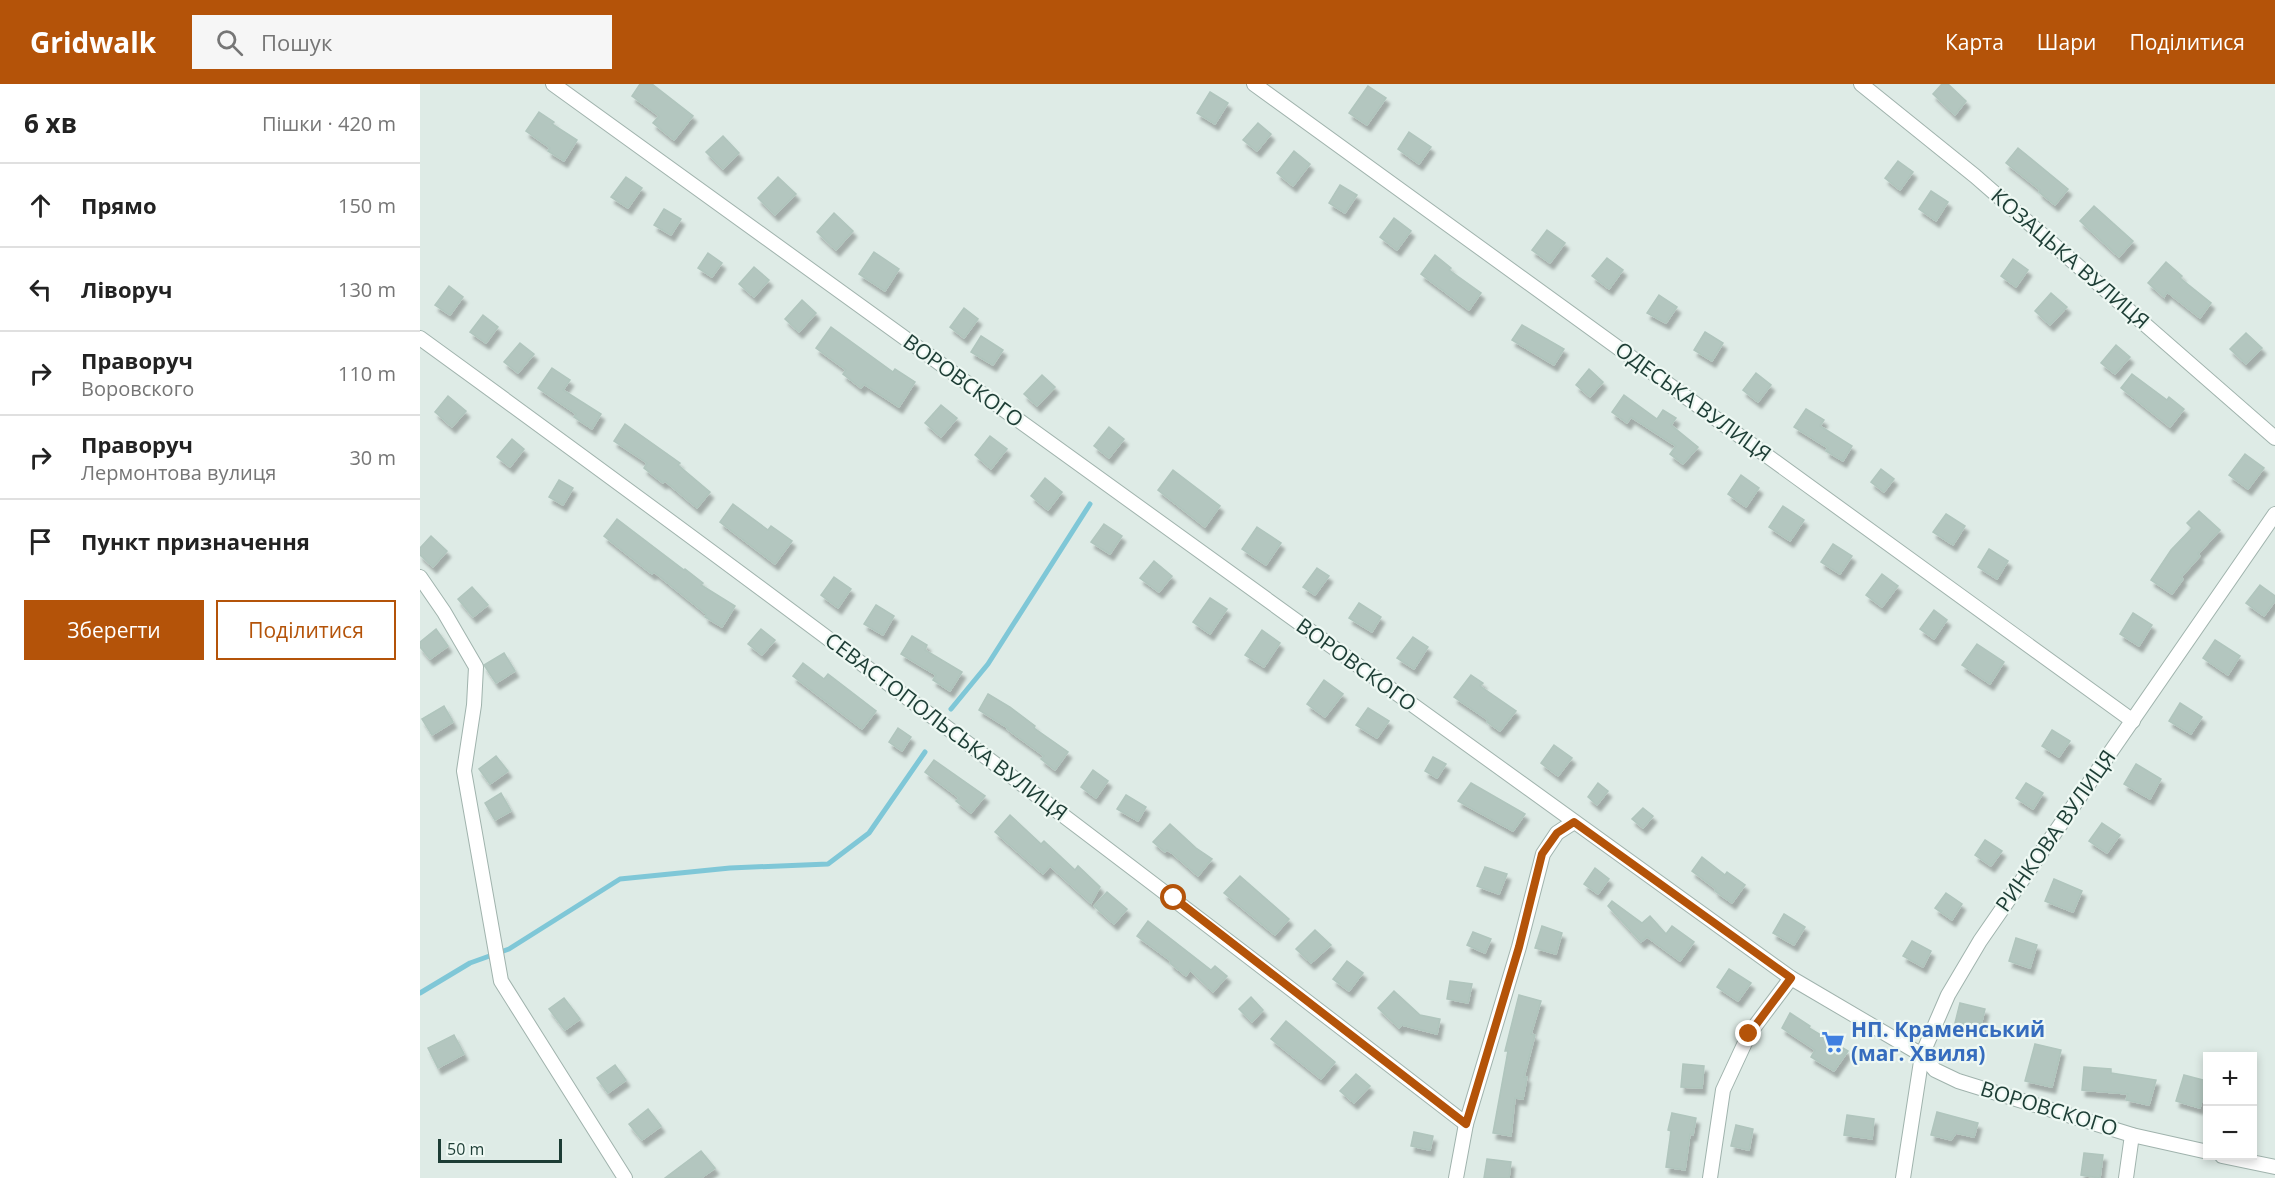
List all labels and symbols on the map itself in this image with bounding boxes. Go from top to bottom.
street label: КОЗАЦЬКА ВУЛИЦЯ [1986,182,2156,335]
street label: ВОРОВСКОГО [898,327,1029,433]
street label: ОДЕСЬКА ВУЛИЦЯ [1610,335,1777,467]
street label: ВОРОВСКОГО [1291,611,1422,717]
street label: СЕВАСТОПОЛЬСЬКА ВУЛИЦЯ [820,626,1073,827]
street label: РИНКОВА ВУЛИЦЯ [1989,744,2122,917]
route start [1160,884,1186,910]
place label: НП. Краменський (маг. Хвиля) [1851,1015,2045,1067]
route end [1735,1020,1761,1046]
supermarket icon: НП. Краменський (маг. Хвиля) [1820,1029,1846,1055]
street label: ВОРОВСКОГО [1977,1074,2121,1142]
scale bar [438,1136,562,1164]

